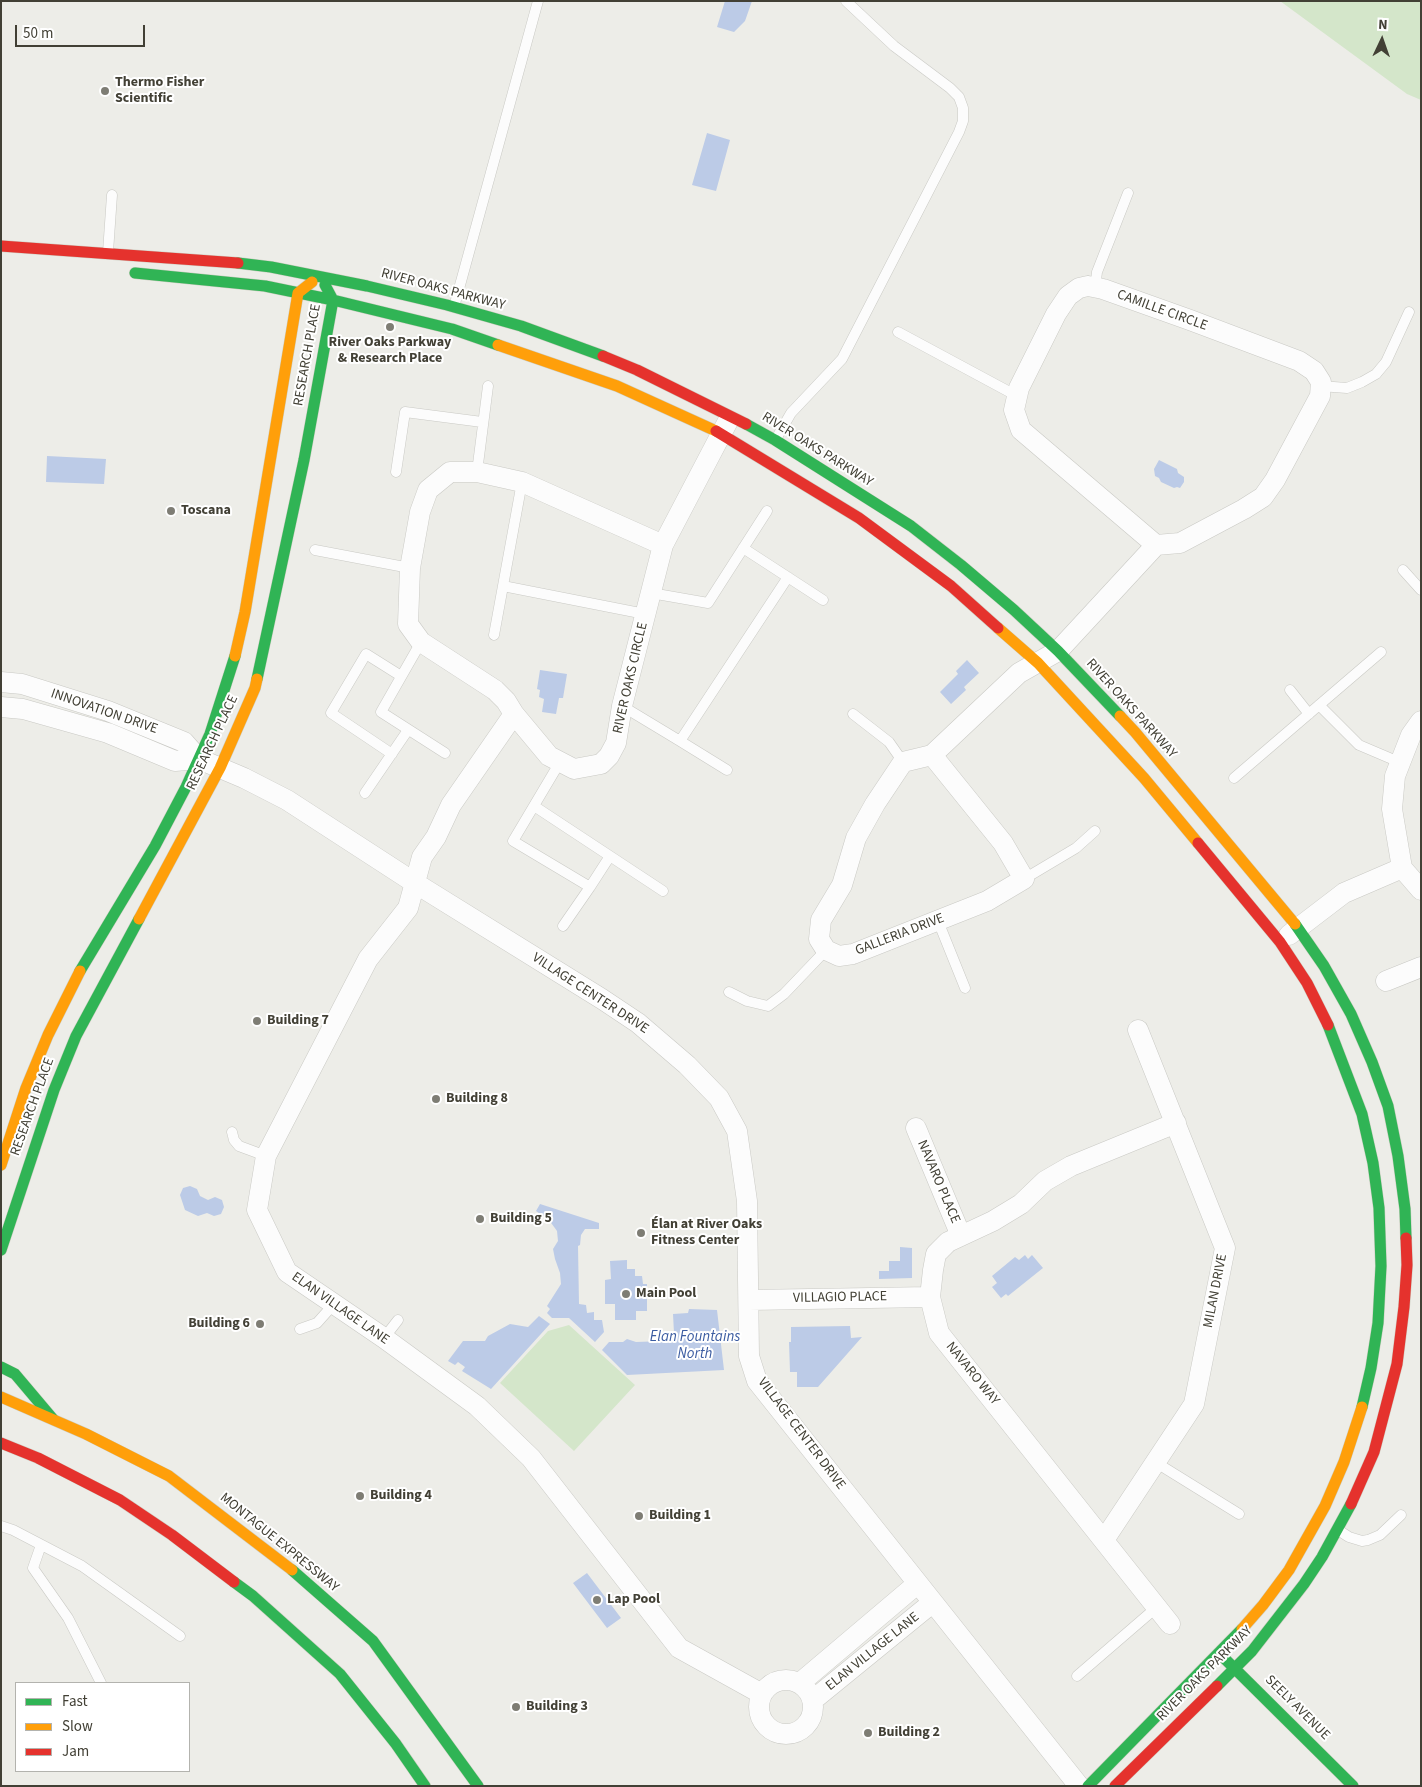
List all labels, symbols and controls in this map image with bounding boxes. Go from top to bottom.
scale bar [18,15,148,47]
north arrow [1357,15,1407,65]
text: N [1378,15,1388,35]
text: 50 m [23,23,53,44]
place label: Thermo Fisher Scientific [115,75,204,108]
marker: Thermo Fisher Scientific [99,85,111,97]
street label: RIVER OAKS PARKWAY [379,265,507,315]
street label: CAMILLE CIRCLE [1114,287,1210,335]
street label: RESEARCH PLACE [291,303,325,407]
marker: River Oaks Parkway & Research Place [384,321,396,333]
place label: River Oaks Parkway & Research Place [329,335,451,368]
street label: RIVER OAKS PARKWAY [758,409,876,491]
place label: Toscana [181,503,231,519]
marker: Toscana [165,505,177,517]
street label: RIVER OAKS CIRCLE [610,621,652,735]
street label: RIVER OAKS PARKWAY [1082,656,1180,762]
street label: INNOVATION DRIVE [48,686,160,738]
street label: RESEARCH PLACE [184,693,242,793]
street label: GALLERIA DRIVE [853,910,947,960]
street label: VILLAGE CENTER DRIVE [529,950,651,1038]
place label: Building 7 [267,1013,329,1029]
marker: Building 7 [251,1015,263,1027]
street label: RESEARCH PLACE [7,1056,59,1158]
place label: Building 8 [446,1091,508,1107]
marker: Building 8 [430,1093,442,1105]
street label: NAVARO PLACE [913,1138,963,1226]
place label: Building 5 [490,1211,552,1227]
marker: Building 5 [474,1213,486,1225]
place label: Élan at River Oaks Fitness Center [651,1217,762,1250]
marker: Élan at River Oaks Fitness Center [635,1227,647,1239]
street label: MILAN DRIVE [1201,1253,1231,1329]
street label: ELAN VILLAGE LANE [288,1269,392,1349]
place label: Main Pool [636,1286,696,1302]
marker: Main Pool [620,1288,632,1300]
street label: VILLAGIO PLACE [793,1289,887,1307]
place label: Building 6 [188,1316,250,1332]
marker: Building 6 [254,1318,266,1330]
water label: Elan Fountains North [650,1329,740,1364]
street label: NAVARO WAY [941,1339,1003,1409]
street label: VILLAGE CENTER DRIVE [753,1375,849,1493]
place label: Building 4 [370,1488,432,1504]
street label: MONTAGUE EXPRESSWAY [216,1490,342,1596]
marker: Building 4 [354,1490,366,1502]
place label: Building 1 [649,1508,711,1524]
marker: Building 1 [633,1510,645,1522]
place label: Lap Pool [607,1592,660,1608]
marker: Lap Pool [591,1594,603,1606]
street label: ELAN VILLAGE LANE [823,1609,923,1695]
street label: RIVER OAKS PARKWAY [1154,1623,1256,1725]
street label: SEELY AVENUE [1261,1672,1333,1744]
legend [15,1682,190,1772]
text: Fast [62,1691,88,1712]
place label: Building 3 [526,1699,588,1715]
marker: Building 3 [510,1701,522,1713]
text: Slow [62,1716,93,1737]
place label: Building 2 [878,1725,940,1741]
marker: Building 2 [862,1727,874,1739]
text: Jam [62,1741,89,1762]

